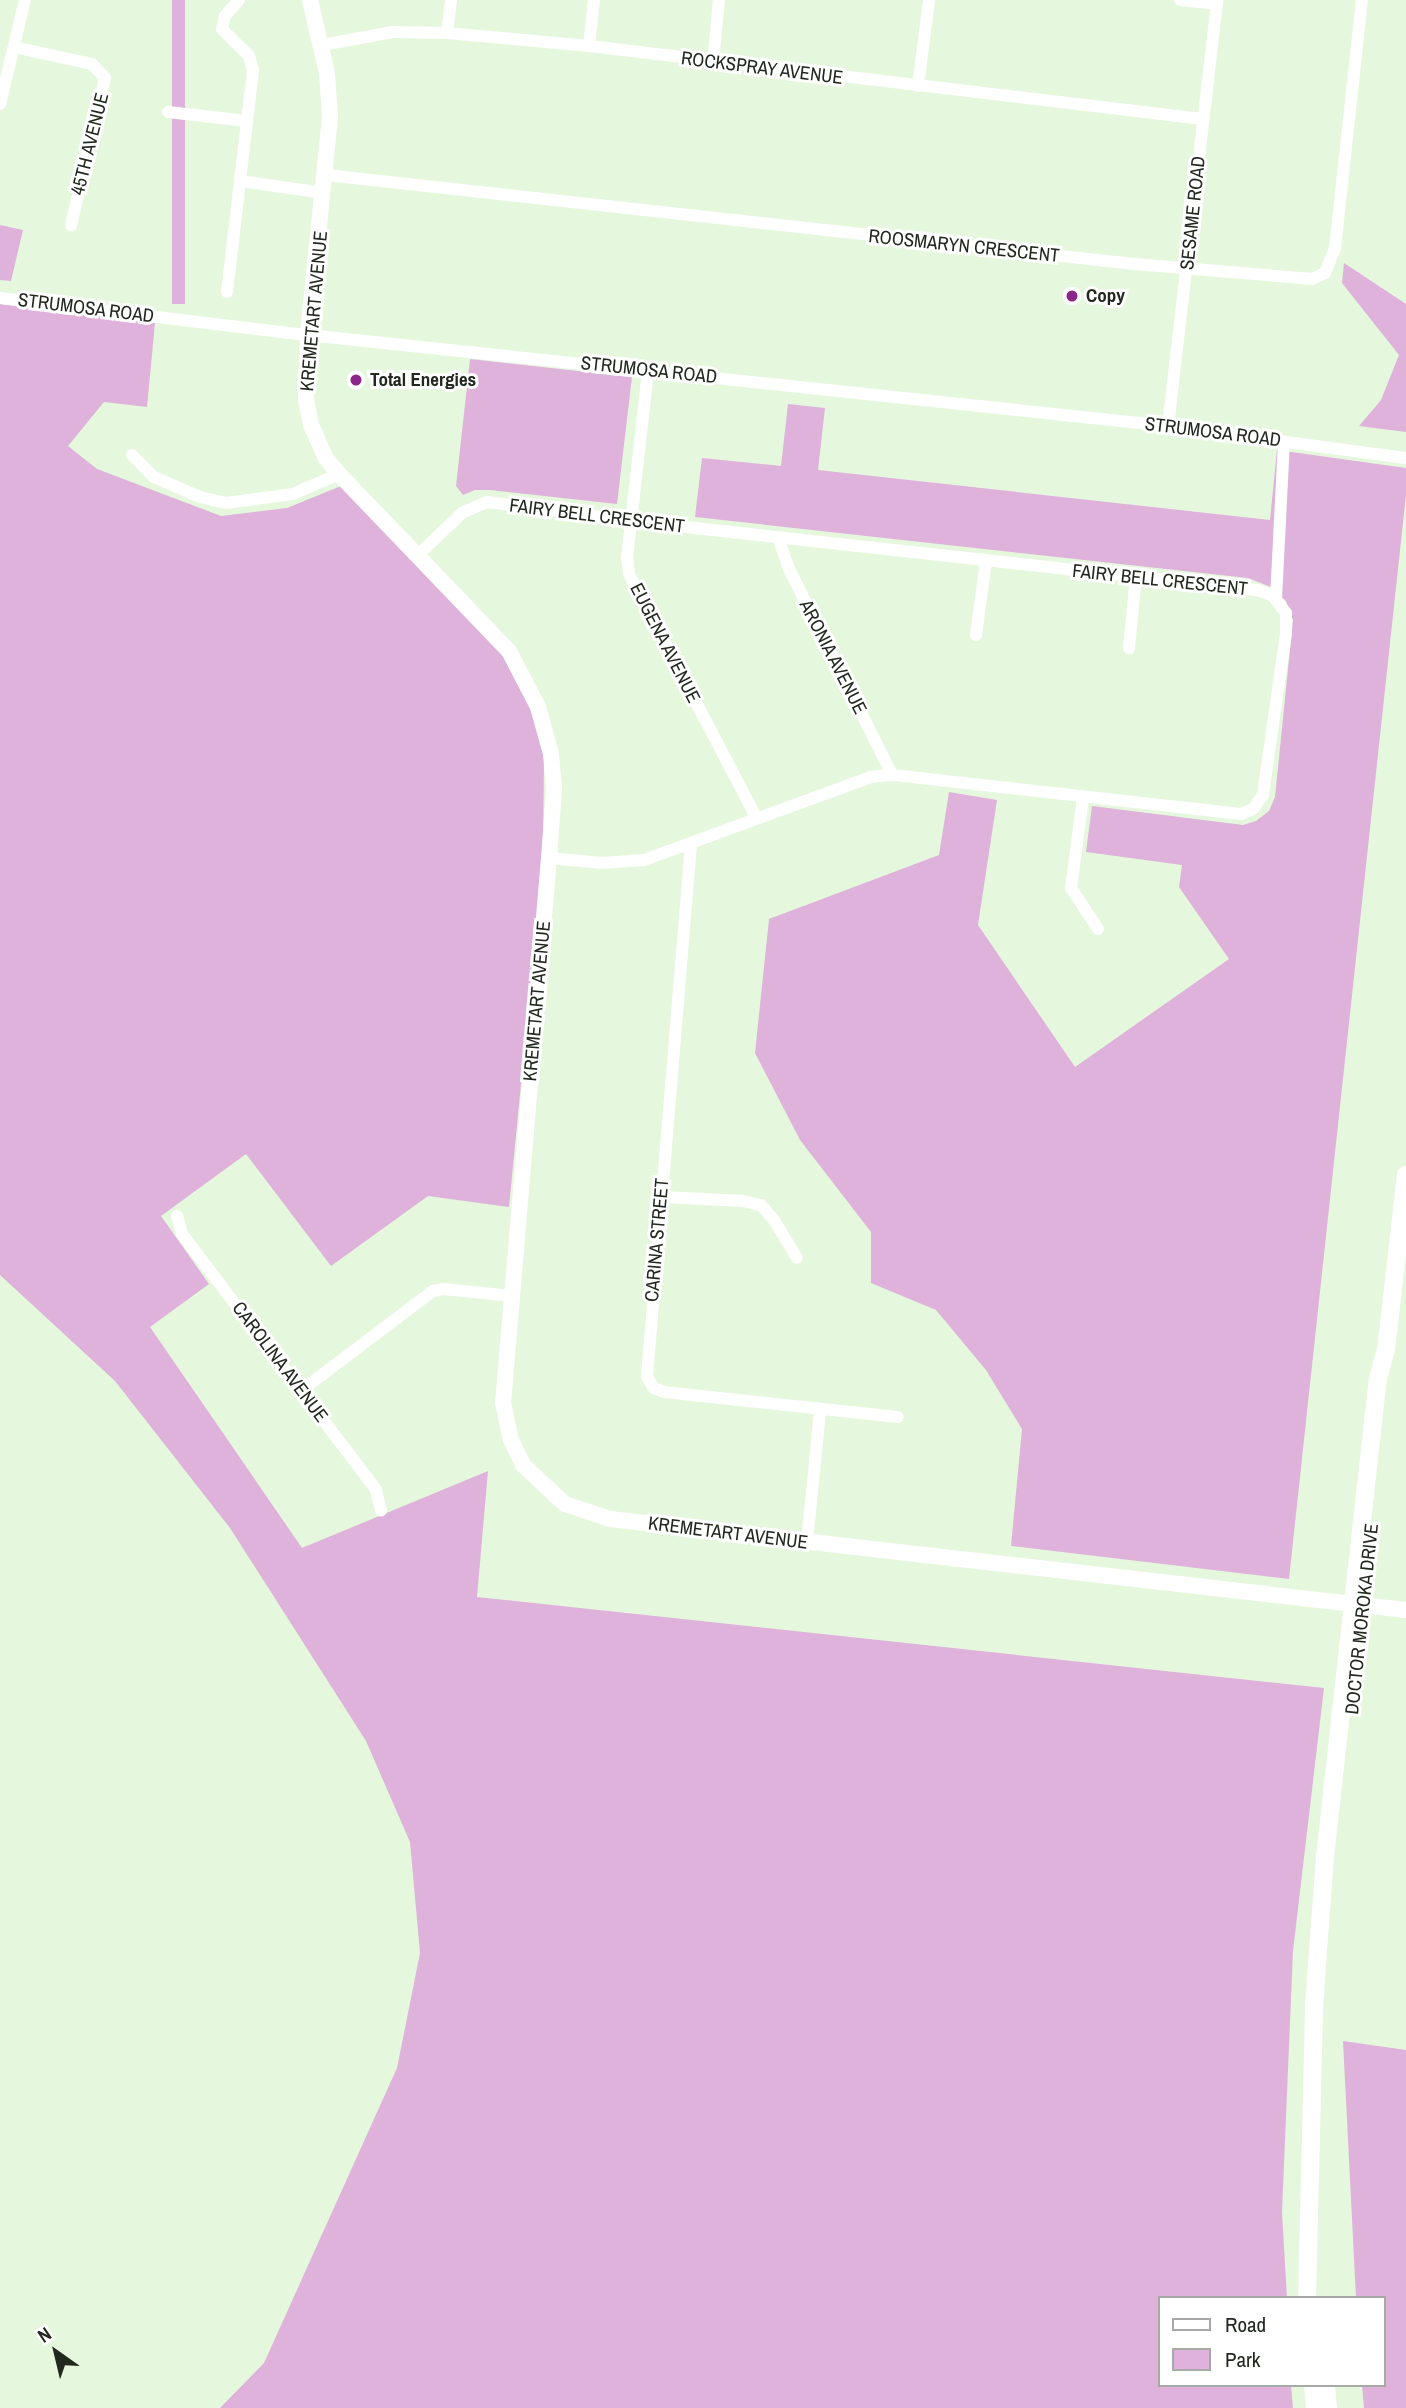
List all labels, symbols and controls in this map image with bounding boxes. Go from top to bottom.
street label: ROCKSPRAY AVENUE [679,47,845,89]
street label: 45TH AVENUE [66,90,114,198]
street label: SESAME ROAD [1176,155,1210,271]
street label: ROOSMARYN CRESCENT [867,225,1061,267]
street label: KREMETART AVENUE [296,229,332,393]
place label: Copy [1086,285,1125,307]
street label: STRUMOSA ROAD [16,288,156,328]
marker: Copy [1064,288,1080,304]
street label: STRUMOSA ROAD [579,351,719,389]
place label: Total Energies [370,369,476,391]
marker: Total Energies [348,372,364,388]
street label: STRUMOSA ROAD [1143,412,1283,452]
street label: FAIRY BELL CRESCENT [508,494,686,538]
street label: FAIRY BELL CRESCENT [1071,559,1249,601]
street label: EUGENA AVENUE [625,579,705,707]
street label: ARONIA AVENUE [794,595,872,719]
street label: KREMETART AVENUE [519,919,555,1083]
street label: CARINA STREET [640,1177,674,1303]
street label: CAROLINA AVENUE [227,1296,333,1428]
street label: KREMETART AVENUE [646,1512,810,1554]
street label: DOCTOR MOROKA DRIVE [1341,1522,1383,1716]
legend [1158,2296,1385,2387]
text: Road [1225,2310,1266,2339]
north arrow [21,2317,91,2387]
text: N [32,2321,56,2349]
text: Park [1225,2345,1260,2374]

